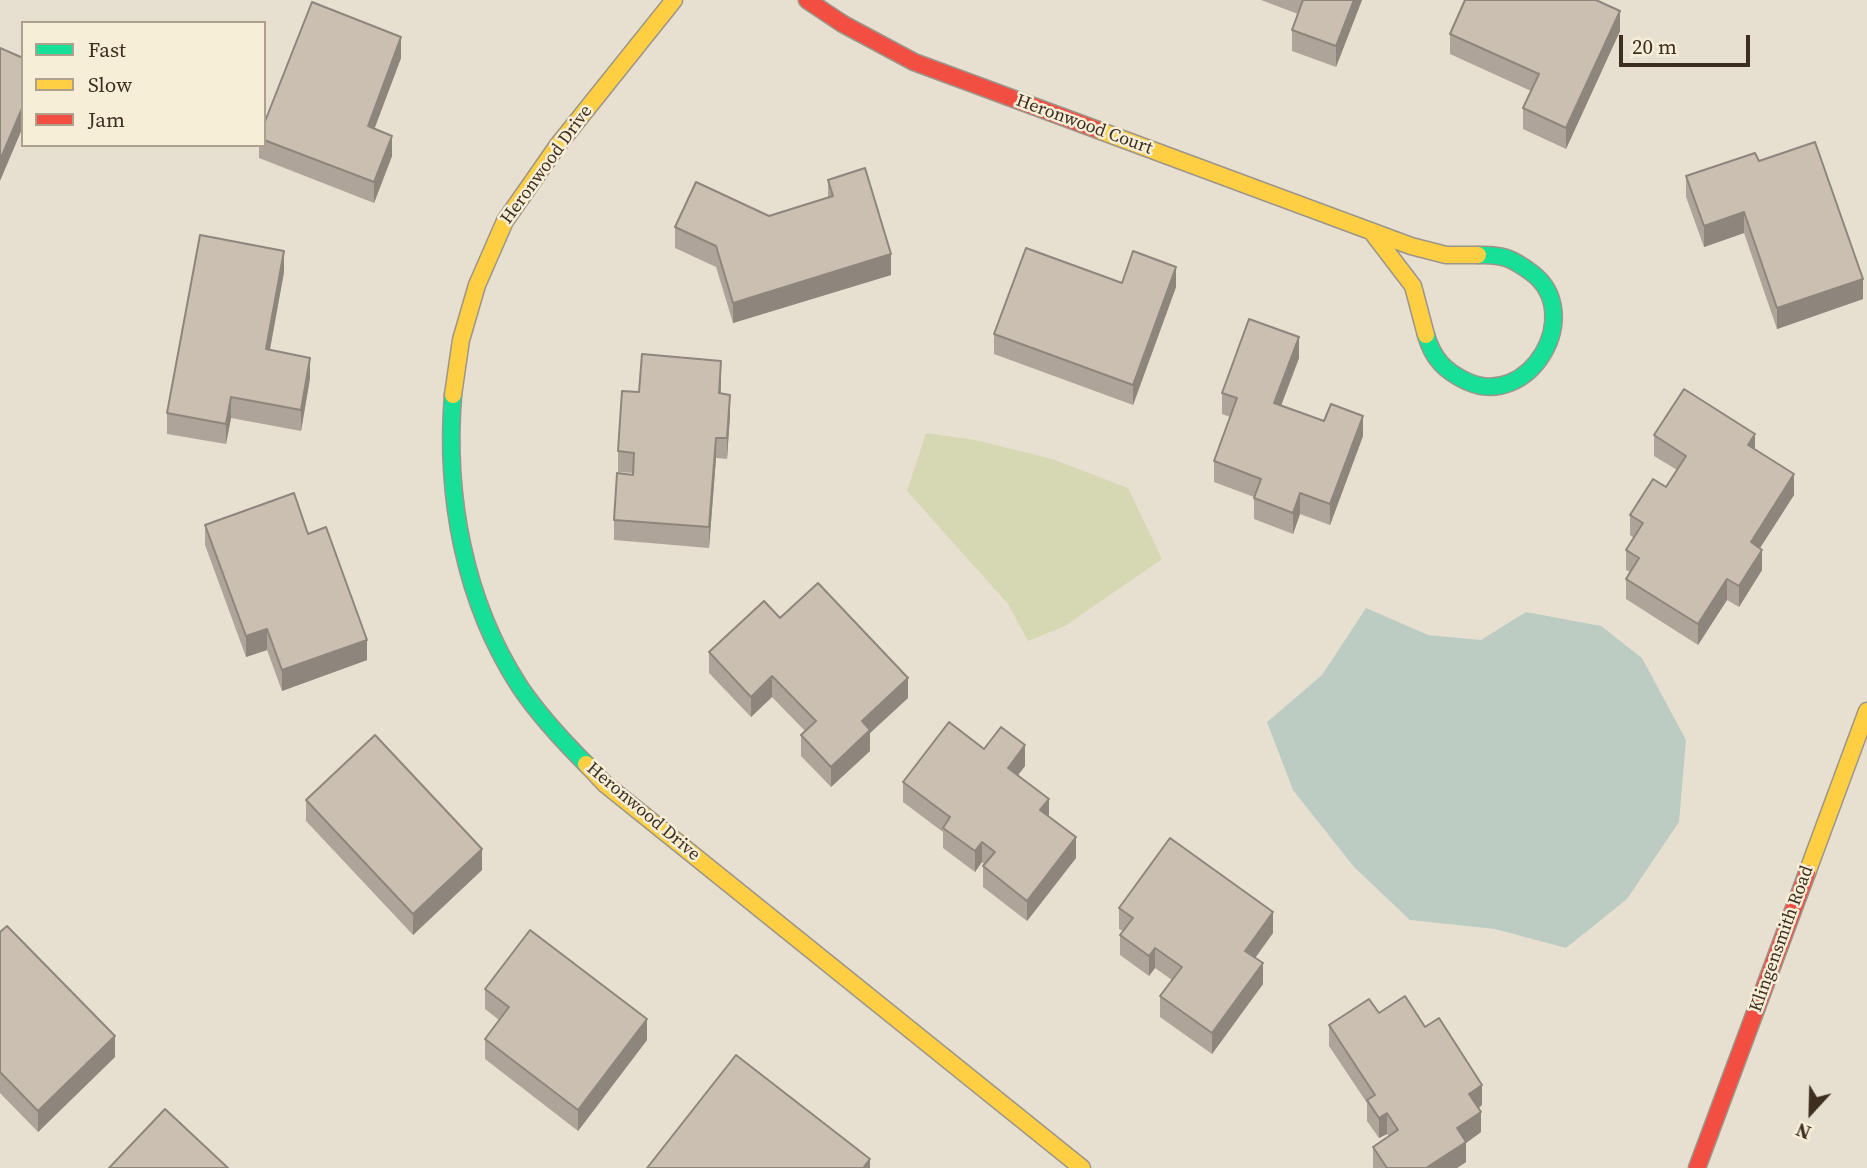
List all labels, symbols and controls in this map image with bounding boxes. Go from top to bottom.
legend [21,21,266,147]
scale bar [1622,21,1753,65]
text: 20 m [1632,32,1677,61]
text: Fast [88,35,126,64]
text: Slow [88,70,132,99]
street label: Heronwood Court [1013,90,1155,160]
street label: Heronwood Drive [497,101,597,229]
text: Jam [88,105,125,134]
street label: Heronwood Drive [582,758,704,866]
street label: Klingensmith Road [1746,863,1818,1015]
north arrow [1776,1077,1846,1147]
text: N [1792,1117,1814,1146]

